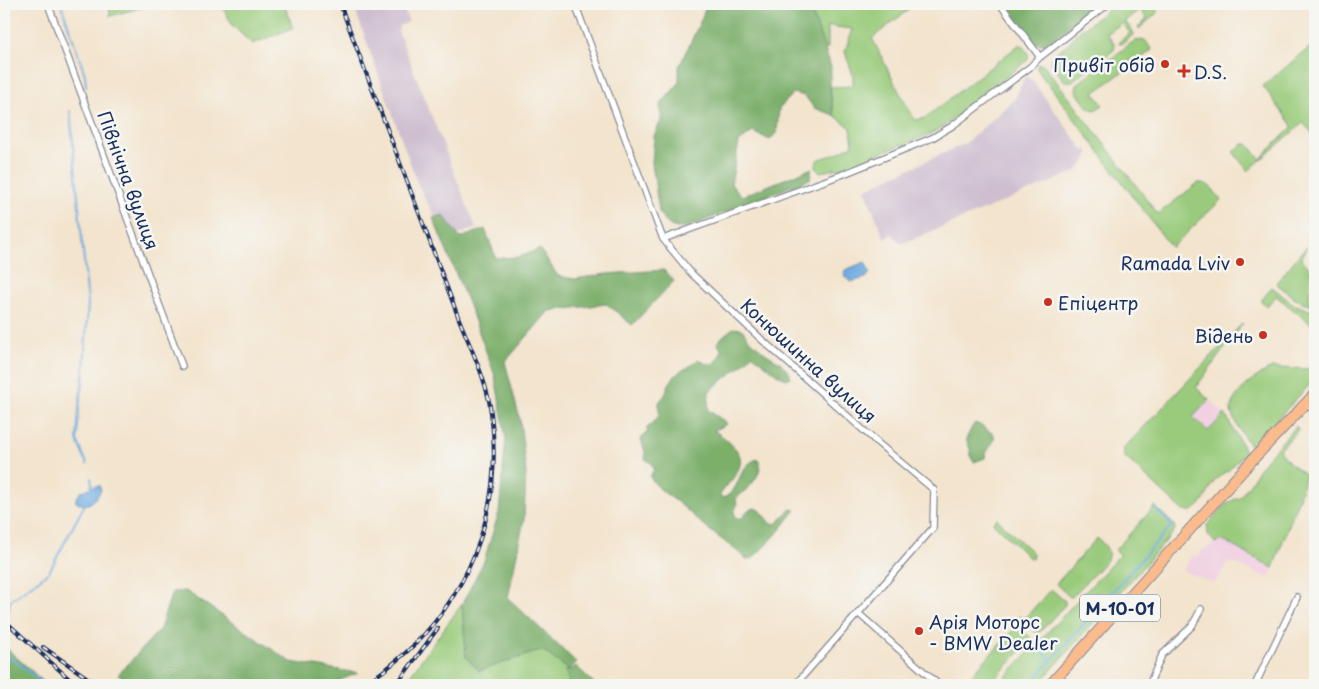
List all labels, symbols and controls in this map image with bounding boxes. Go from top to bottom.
place label: Привіт обід [1053,51,1155,78]
marker: Привіт обід [1159,58,1171,70]
place label: D.S. [1194,58,1227,85]
marker: D.S. [1178,65,1190,77]
street label: Північна вулиця [91,107,167,253]
place label: Ramada Lviv [1121,249,1230,276]
marker: Ramada Lviv [1234,256,1246,268]
place label: Епіцентр [1058,289,1138,316]
street label: Конюшинна вулиця [735,291,883,429]
marker: Епіцентр [1042,296,1054,308]
place label: Відень [1195,322,1253,349]
marker: Відень [1257,329,1269,341]
road number: М-10-01 [1080,594,1160,622]
place label: Арія Моторс - BMW Dealer [929,608,1058,656]
marker: Арія Моторс - BMW Dealer [913,625,925,637]

